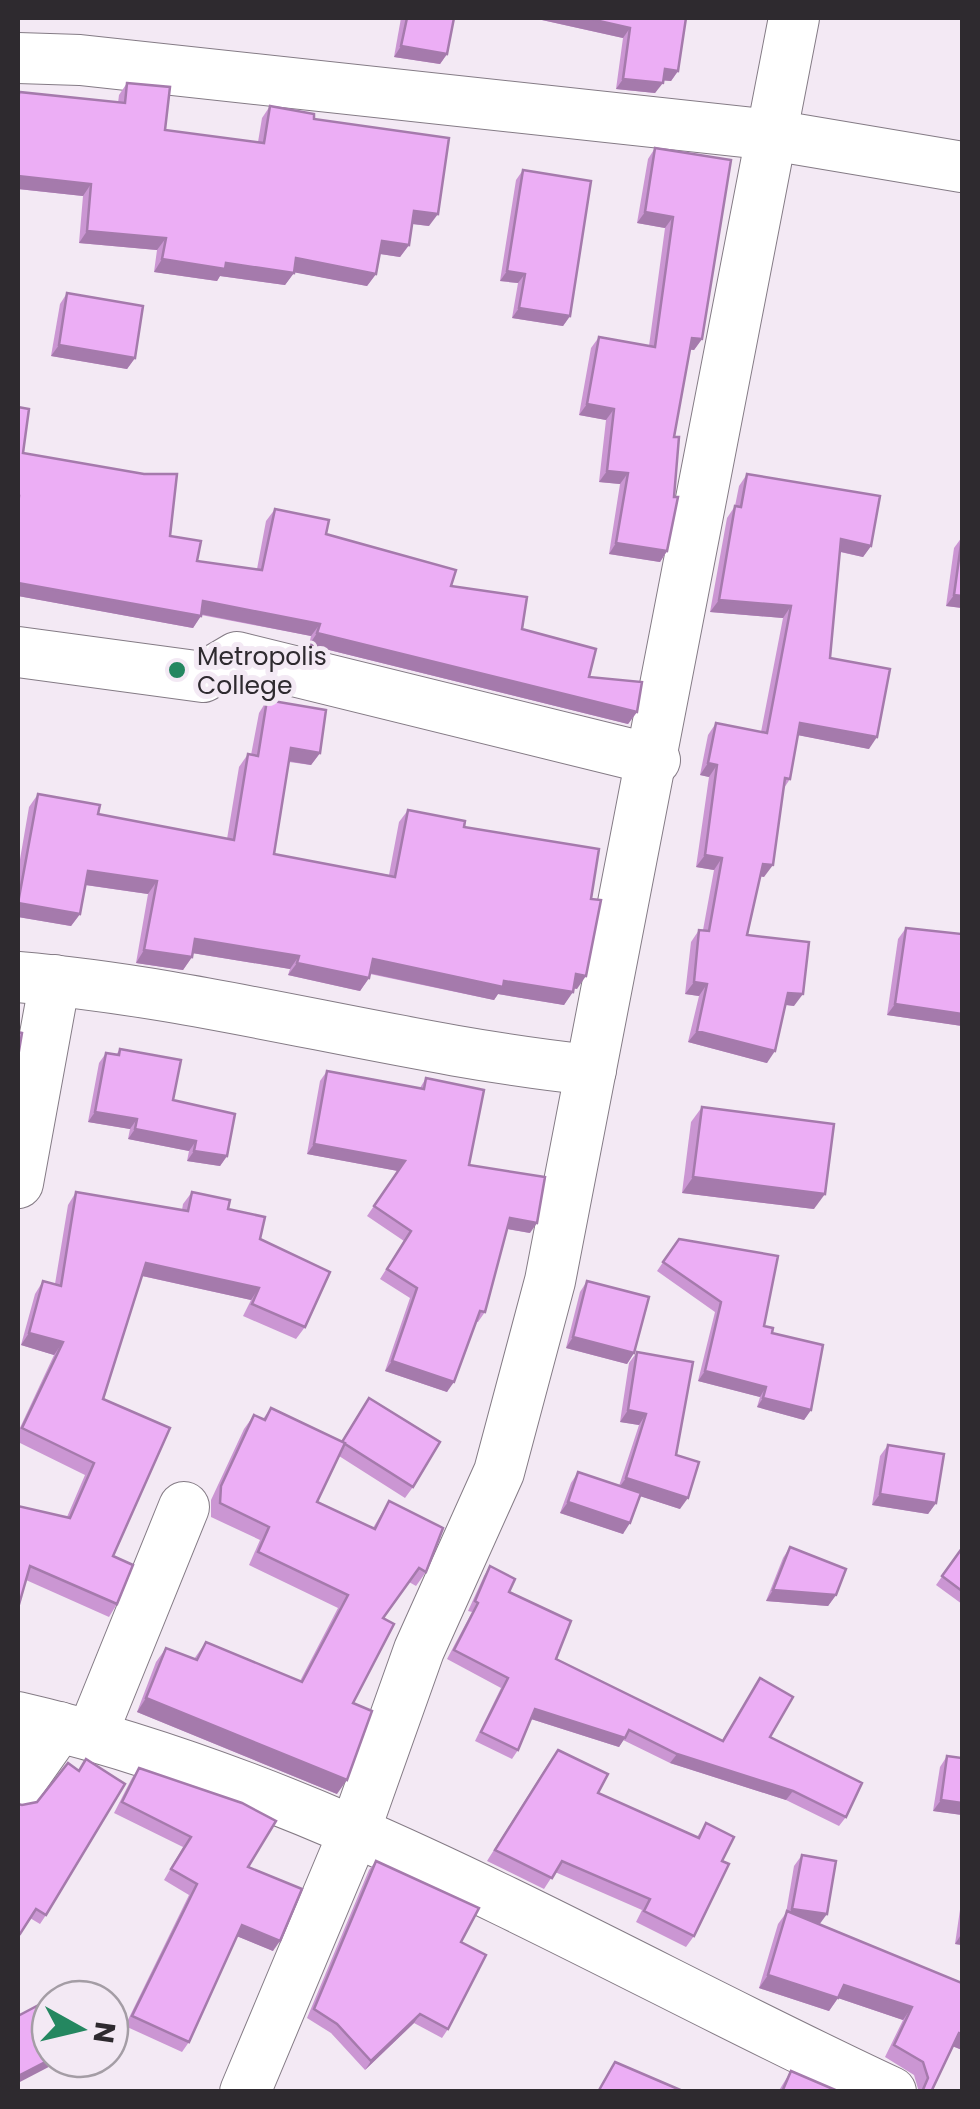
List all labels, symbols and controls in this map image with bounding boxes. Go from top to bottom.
place label: Metropolis College [197,639,327,703]
marker: Metropolis College [166,659,188,681]
north arrow [30,1979,130,2079]
text: N [83,2019,125,2046]

